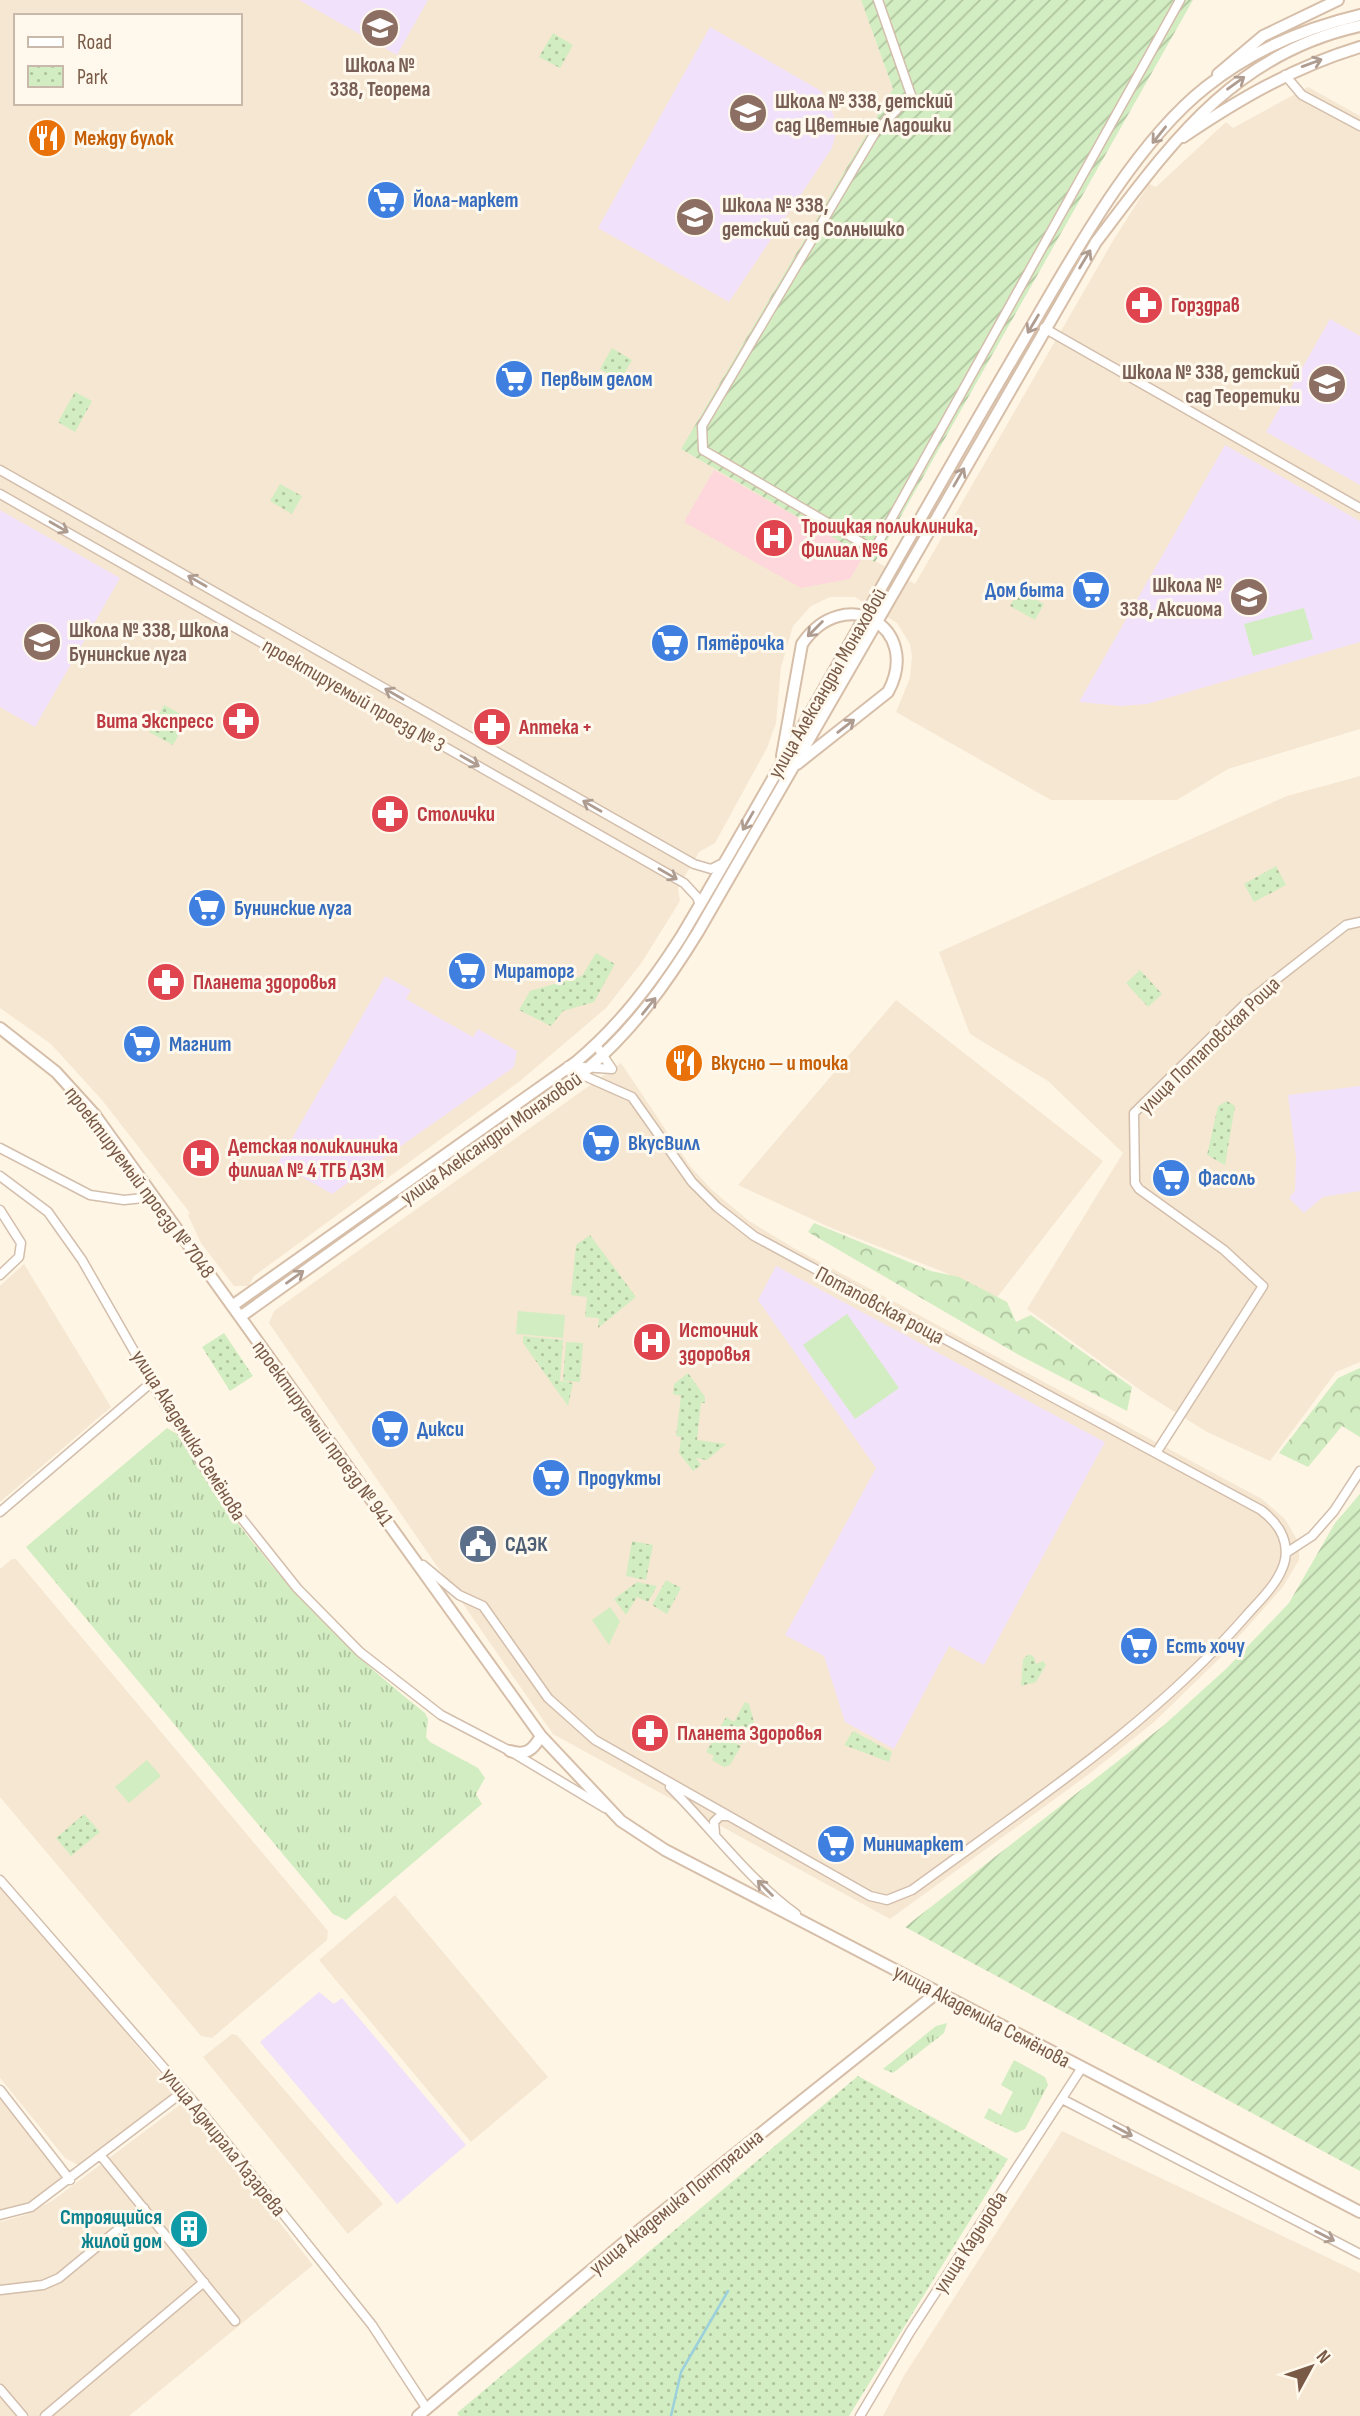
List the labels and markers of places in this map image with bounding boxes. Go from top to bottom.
school or university icon: Школа № 338, Теорема [359,7,401,49]
place label: Школа № 338, Теорема [330,53,430,102]
place label: Школа № 338, детский сад Цветные Ладошки [775,89,953,138]
school or university icon: Школа № 338, детский сад Цветные Ладошки [727,92,769,134]
restaurant icon: Между булок [26,117,68,159]
place label: Между булок [74,126,174,151]
supermarket icon: Йола-маркет [365,179,407,221]
place label: Йола-маркет [413,188,518,213]
place label: Школа № 338, детский сад Солнышко [722,193,905,242]
school or university icon: Школа № 338, детский сад Солнышко [674,196,716,238]
pharmacy icon: Горздрав [1123,284,1165,326]
place label: Горздрав [1171,293,1240,318]
supermarket icon: Первым делом [493,358,535,400]
place label: Школа № 338, детский сад Теоретики [1122,360,1300,409]
school or university icon: Школа № 338, детский сад Теоретики [1306,363,1348,405]
place label: Первым делом [541,367,653,392]
place label: Троицкая поликлиника, Филиал №6 [801,514,978,563]
hospital icon: Троицкая поликлиника, Филиал №6 [753,517,795,559]
supermarket icon: Дом быта [1070,569,1112,611]
place label: Школа № 338, Аксиома [1120,573,1222,622]
school or university icon: Школа № 338, Аксиома [1228,576,1270,618]
place label: Дом быта [985,578,1064,603]
place label: Школа № 338, Школа Бунинские луга [69,618,229,667]
school or university icon: Школа № 338, Школа Бунинские луга [21,621,63,663]
supermarket icon: Пятёрочка [649,622,691,664]
place label: Пятёрочка [697,631,784,656]
pharmacy icon: Вита Экспресс [220,700,262,742]
pharmacy icon: Аптека + [471,706,513,748]
place label: Вита Экспресс [96,709,214,734]
place label: Аптека + [518,715,592,740]
pharmacy icon: Столички [369,793,411,835]
place label: Столички [417,802,495,827]
supermarket icon: Бунинские луга [186,887,228,929]
place label: Бунинские луга [234,896,352,921]
supermarket icon: Мираторг [446,950,488,992]
place label: Мираторг [494,959,575,984]
pharmacy icon: Планета здоровья [145,961,187,1003]
place label: Планета здоровья [193,970,336,995]
supermarket icon: Магнит [121,1023,163,1065]
place label: Магнит [169,1032,231,1057]
restaurant icon: Вкусно — и точка [663,1042,705,1084]
place label: Вкусно — и точка [711,1051,848,1076]
supermarket icon: ВкусВилл [580,1122,622,1164]
place label: ВкусВилл [628,1131,701,1156]
place label: Детская поликлиника филиал № 4 ТГБ ДЗМ [228,1134,398,1183]
hospital icon: Детская поликлиника филиал № 4 ТГБ ДЗМ [180,1137,222,1179]
supermarket icon: Фасоль [1150,1157,1192,1199]
place label: Фасоль [1198,1166,1256,1191]
place label: Источник здоровья [679,1318,758,1367]
hospital icon: Источник здоровья [631,1321,673,1363]
supermarket icon: Дикси [369,1408,411,1450]
place label: Дикси [417,1417,464,1442]
supermarket icon: Продукты [530,1457,572,1499]
place label: Продукты [578,1466,661,1491]
public building icon: СДЭК [457,1523,499,1565]
place label: СДЭК [505,1532,548,1557]
supermarket icon: Есть хочу [1118,1625,1160,1667]
place label: Есть хочу [1166,1634,1245,1659]
pharmacy icon: Планета Здоровья [629,1712,671,1754]
place label: Планета Здоровья [677,1721,822,1746]
supermarket icon: Минимаркет [815,1823,857,1865]
place label: Минимаркет [863,1832,964,1857]
place label: Строящийся жилой дом [60,2205,162,2254]
building icon: Строящийся жилой дом [168,2208,210,2250]

